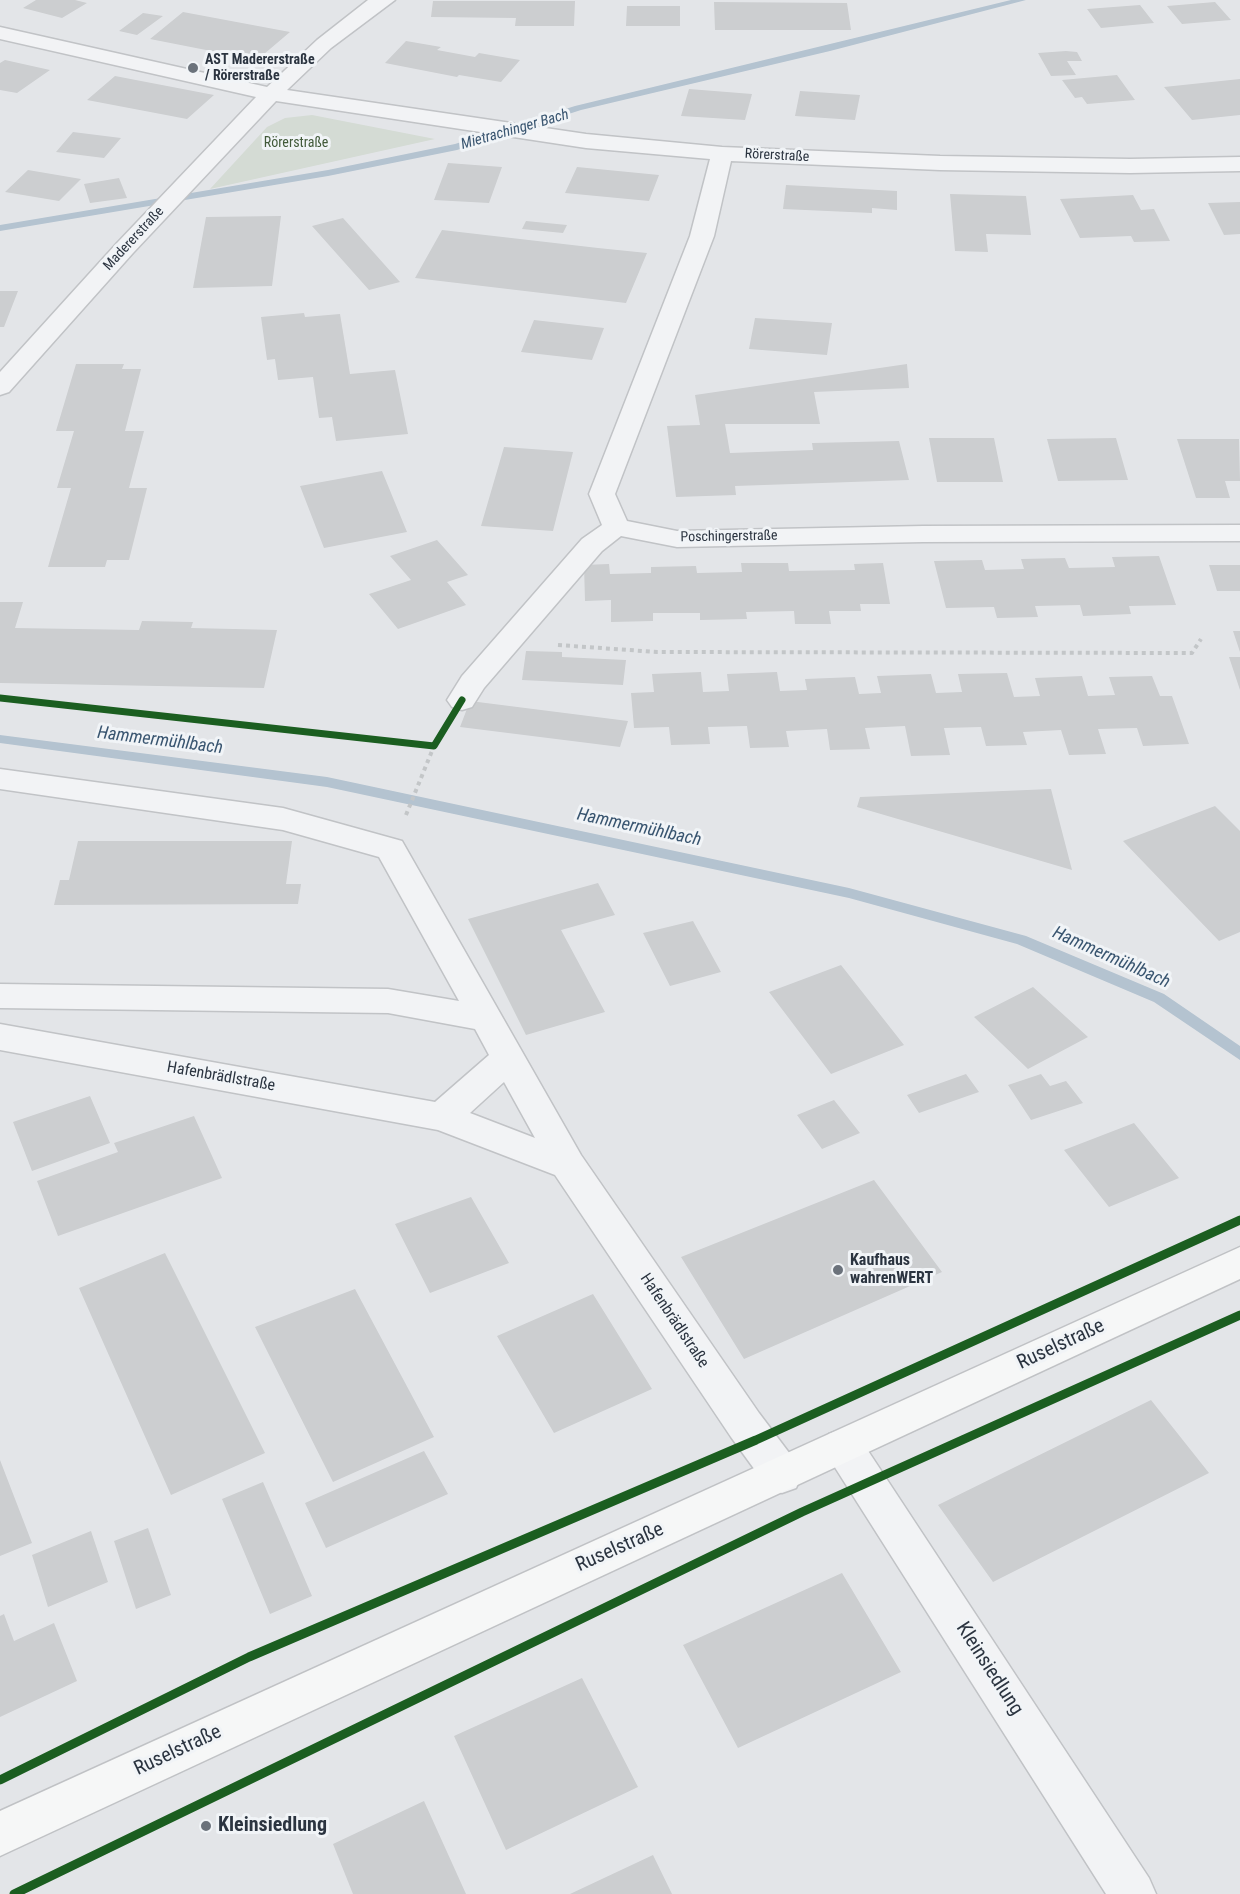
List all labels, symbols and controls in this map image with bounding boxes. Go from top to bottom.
place label: AST Madererstraße / Rörerstraße [205,52,315,84]
marker: AST Madererstraße / Rörerstraße [186,61,200,75]
water label: Mietrachinger Bach [459,106,571,154]
park label: Rörerstraße [264,135,328,151]
street label: Rörerstraße [744,146,810,166]
street label: Madererstraße [100,204,168,274]
street label: Poschingerstraße [680,528,778,546]
water label: Hammermühlbach [96,723,224,759]
water label: Hammermühlbach [575,804,703,852]
water label: Hammermühlbach [1049,922,1173,994]
street label: Hafenbrädlstraße [165,1058,277,1096]
place label: Kaufhaus wahrenWERT [850,1251,933,1289]
marker: Kaufhaus wahrenWERT [831,1263,845,1277]
street label: Hafenbrädlstraße [635,1270,713,1372]
street label: Ruselstraße [1014,1314,1108,1376]
street label: Ruselstraße [572,1518,668,1578]
street label: Kleinsiedlung [950,1618,1028,1720]
street label: Ruselstraße [131,1720,225,1782]
place label: Kleinsiedlung [218,1814,327,1838]
marker: Kleinsiedlung [199,1819,213,1833]

